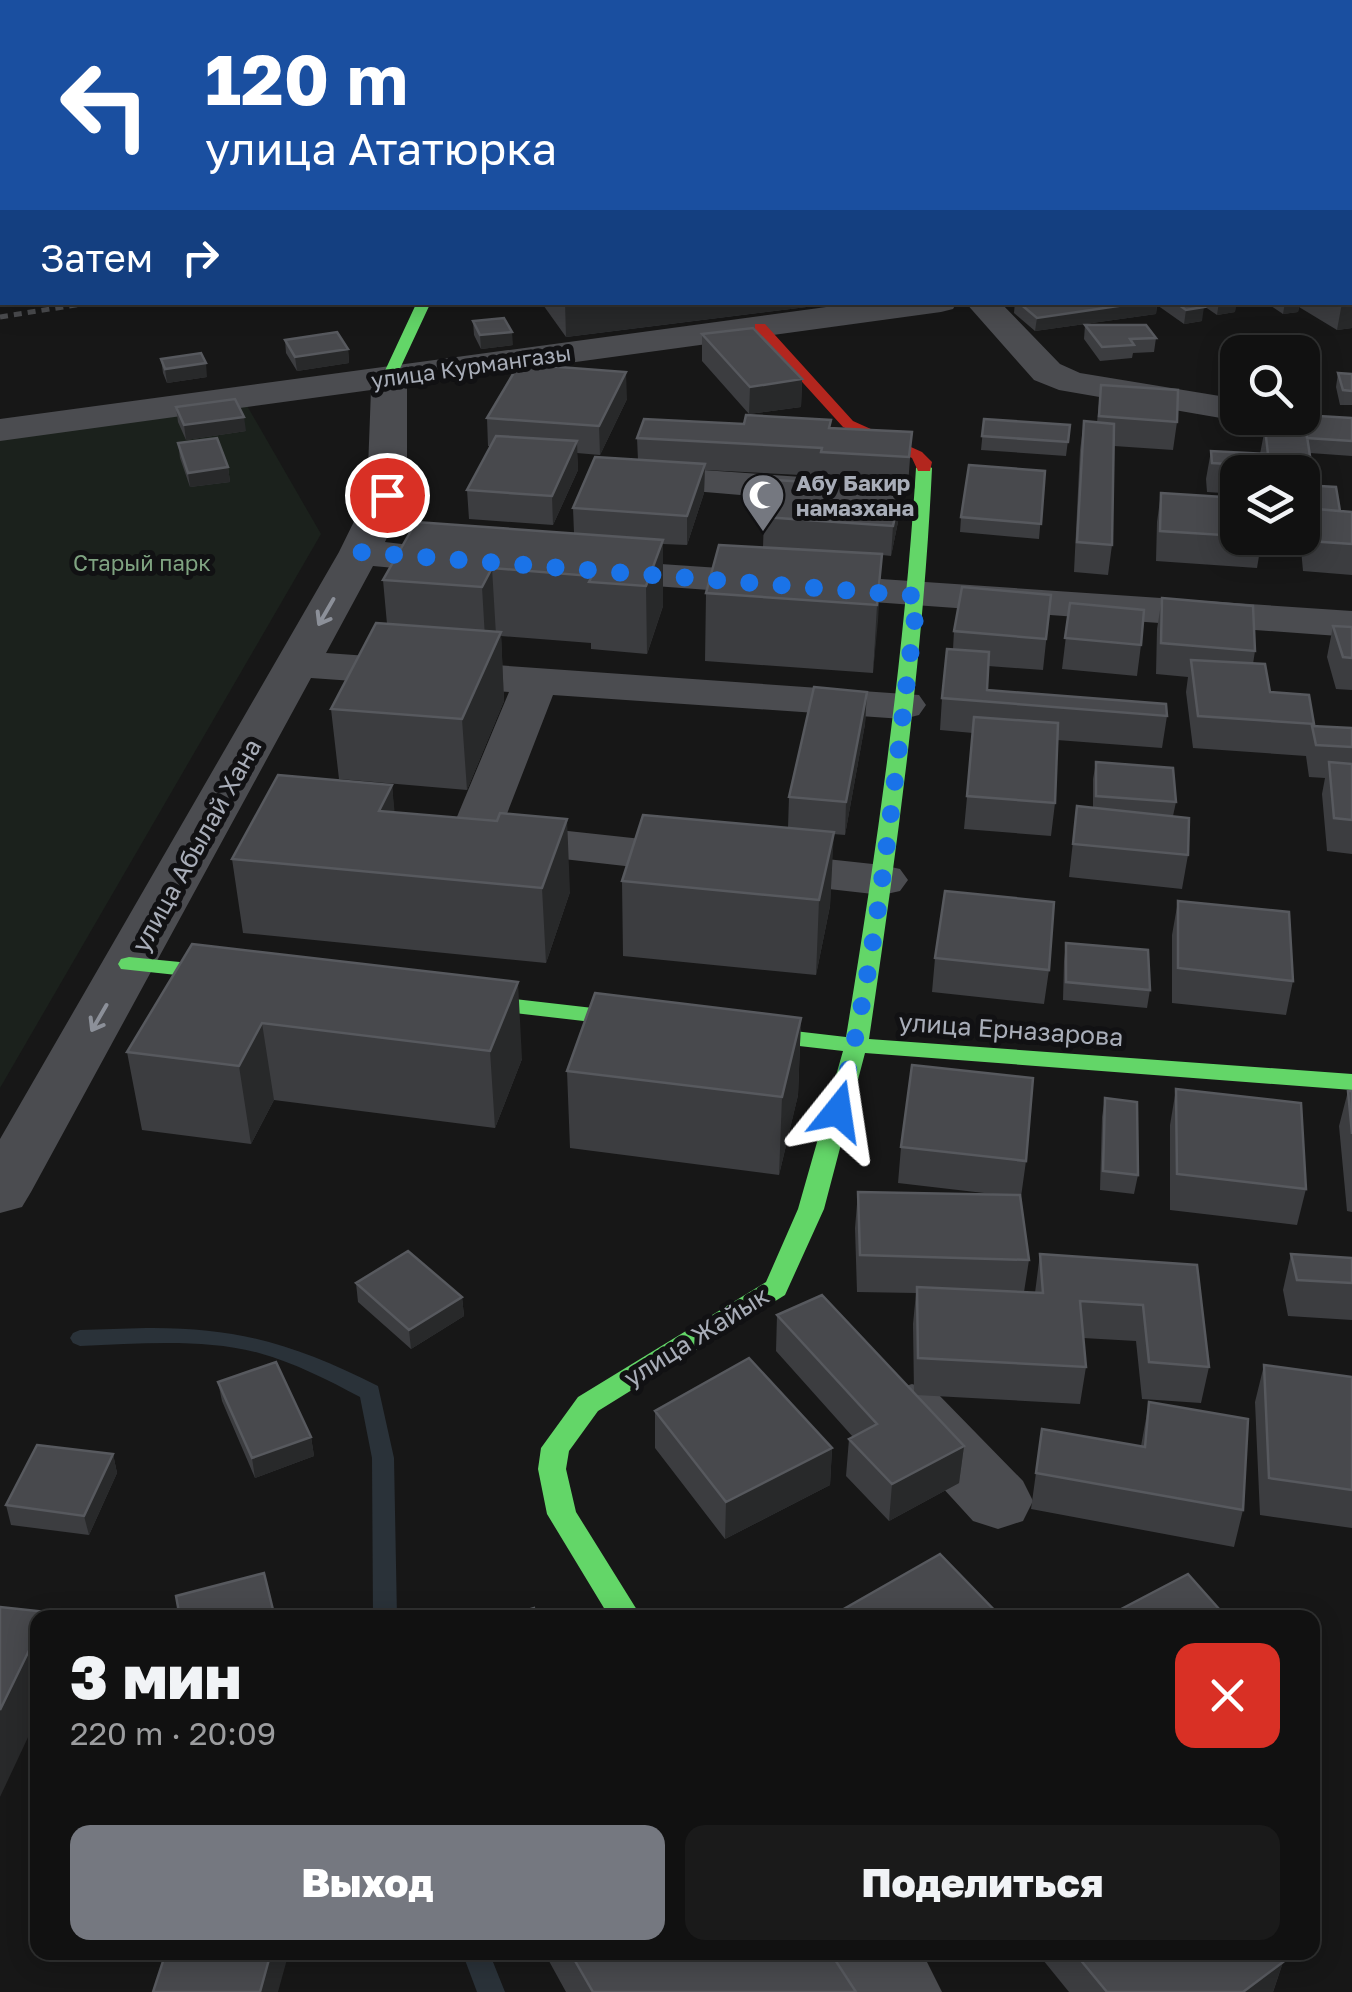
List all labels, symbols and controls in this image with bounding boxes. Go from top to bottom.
text: 120 m [205,36,408,120]
icon: left [40,40,170,170]
text: улица Ататюрка [205,121,557,175]
icon: right [173,230,228,285]
text: Затем [40,235,153,280]
map controls [1220,335,1320,555]
button: search [1220,335,1320,435]
street label: улица Курмангазы [369,339,573,393]
pin [345,453,430,538]
button: layers [1220,455,1320,555]
icon: arrive [360,468,415,523]
place label: Абу Бакир намазхана [796,469,914,521]
mosque icon: Абу Бакир намазхана [740,472,786,533]
park label: Старый парк [73,549,211,576]
one-way arrow [316,598,336,626]
street label: улица Абылай Хана [124,733,268,957]
one-way arrow [88,1003,108,1032]
street label: улица Ерназарова [897,1006,1125,1052]
position arrow [786,1059,890,1163]
street label: улица Жайык [618,1279,774,1393]
text: 3 мин [70,1640,241,1712]
button: close [1175,1643,1280,1748]
text: 220 m · 20:09 [70,1714,276,1752]
button: Выход [70,1825,665,1940]
button: Поделиться [685,1825,1280,1940]

